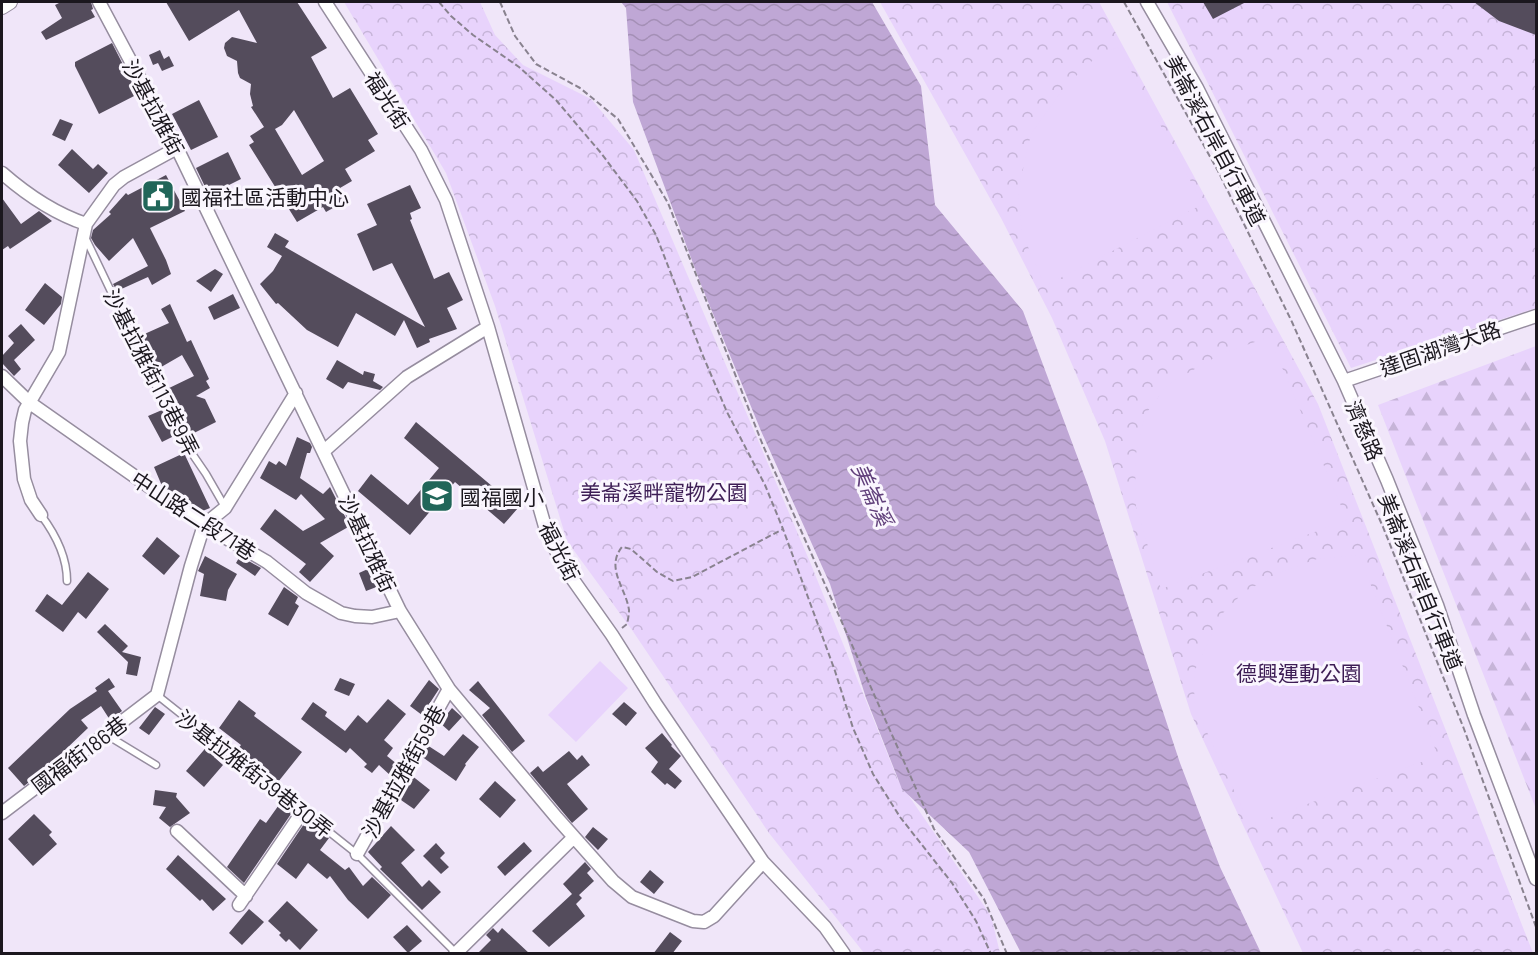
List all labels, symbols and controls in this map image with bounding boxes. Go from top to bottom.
street label: 美崙溪右岸自行車道 [1161,51,1271,229]
street label: 沙基拉雅街 [118,55,190,159]
street label: 福光街 [360,67,416,133]
public building icon: 國福社區活動中心 [140,178,176,214]
place label: 國福社區活動中心 [181,184,349,209]
street label: 沙基拉雅街113巷9弄 [99,285,205,459]
street label: 達固湖灣大路 [1376,316,1504,380]
street label: 濟慈路 [1341,396,1389,464]
water label: 美崙溪 [848,459,900,532]
street label: 中山路二段71巷 [127,465,261,565]
school or university icon: 國福國小 [419,478,455,514]
park label: 美崙溪畔寵物公園 [580,479,748,504]
place label: 國福國小 [460,484,544,509]
street label: 沙基拉雅街 [334,490,402,596]
street label: 美崙溪右岸自行車道 [1374,490,1468,674]
street label: 福光街 [535,517,585,585]
park label: 德興運動公園 [1236,660,1362,685]
street label: 沙基拉雅街59巷 [356,700,450,842]
street label: 沙基拉雅街39巷30弄 [172,704,338,842]
street label: 國福街186巷 [26,710,132,798]

